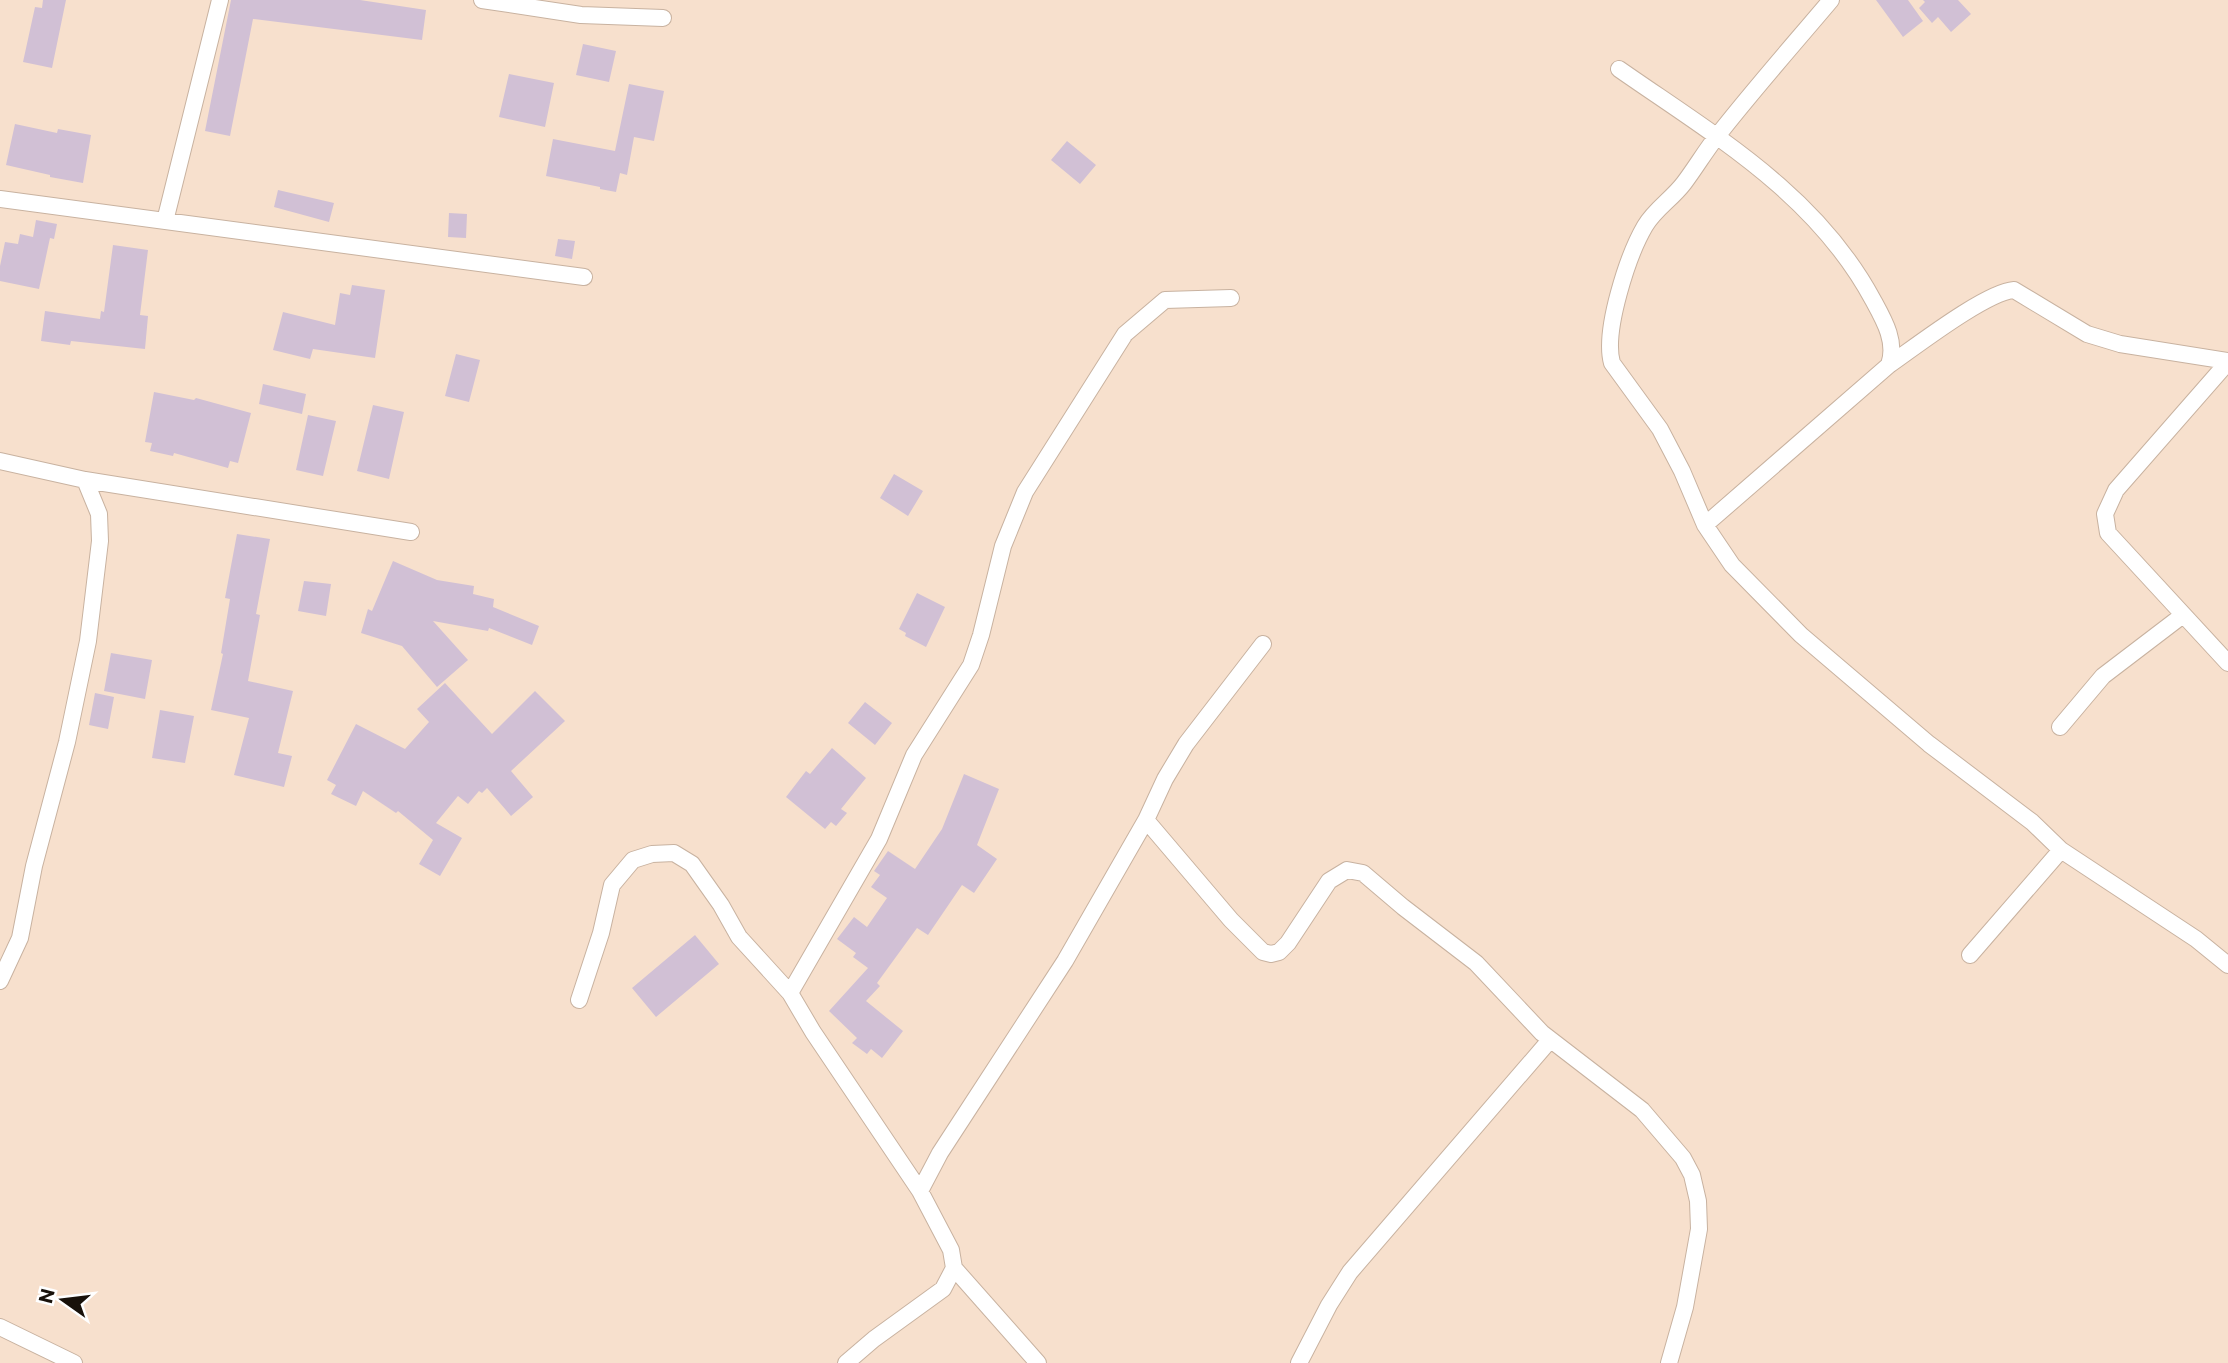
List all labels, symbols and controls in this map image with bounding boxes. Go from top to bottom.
north arrow [28,1265,98,1335]
text: N [33,1286,59,1305]

